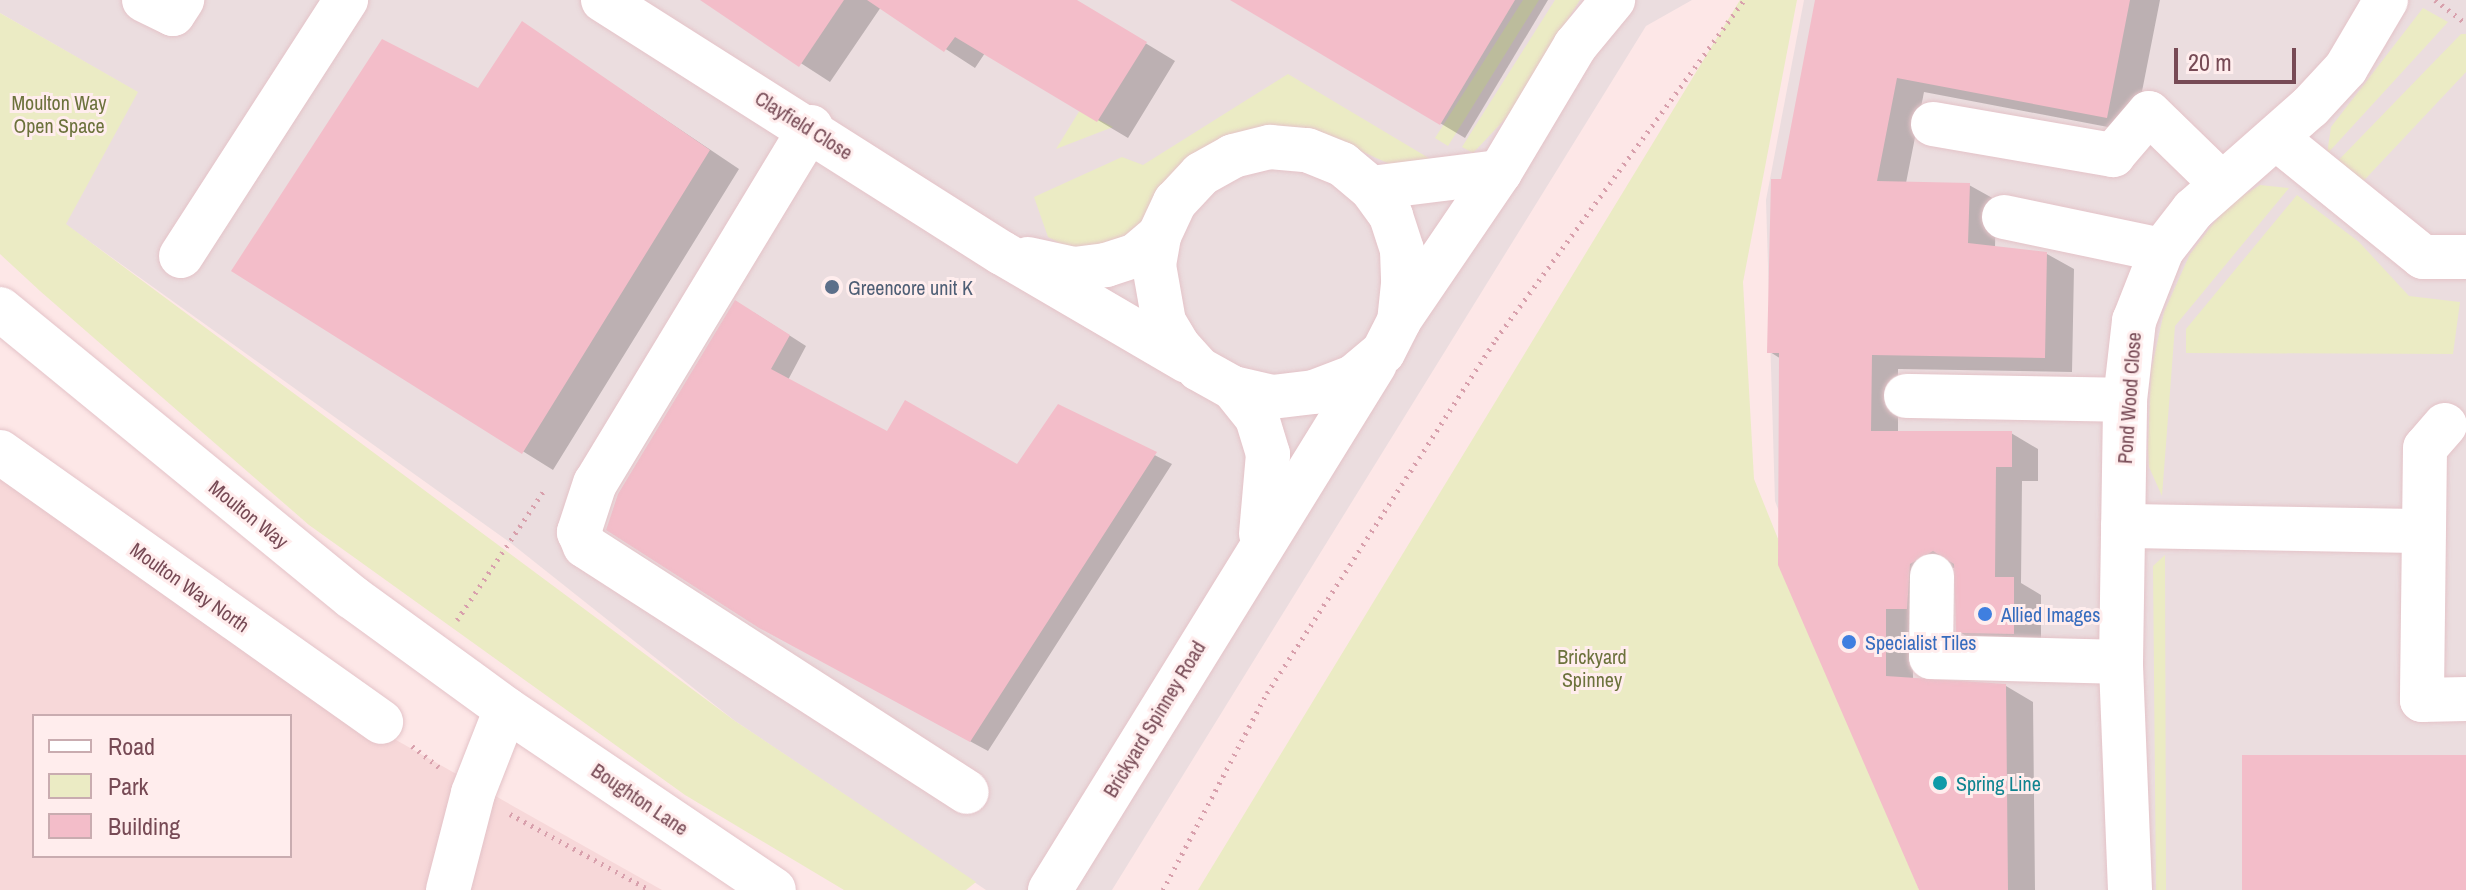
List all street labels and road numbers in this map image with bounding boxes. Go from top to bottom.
street label: Clayfield Close [751,86,857,164]
street label: Pond Wood Close [2112,331,2146,465]
street label: Moulton Way [204,475,294,553]
street label: Moulton Way North [126,537,254,637]
street label: Brickyard Spinney Road [1098,637,1210,801]
street label: Boughton Lane [587,758,693,840]

